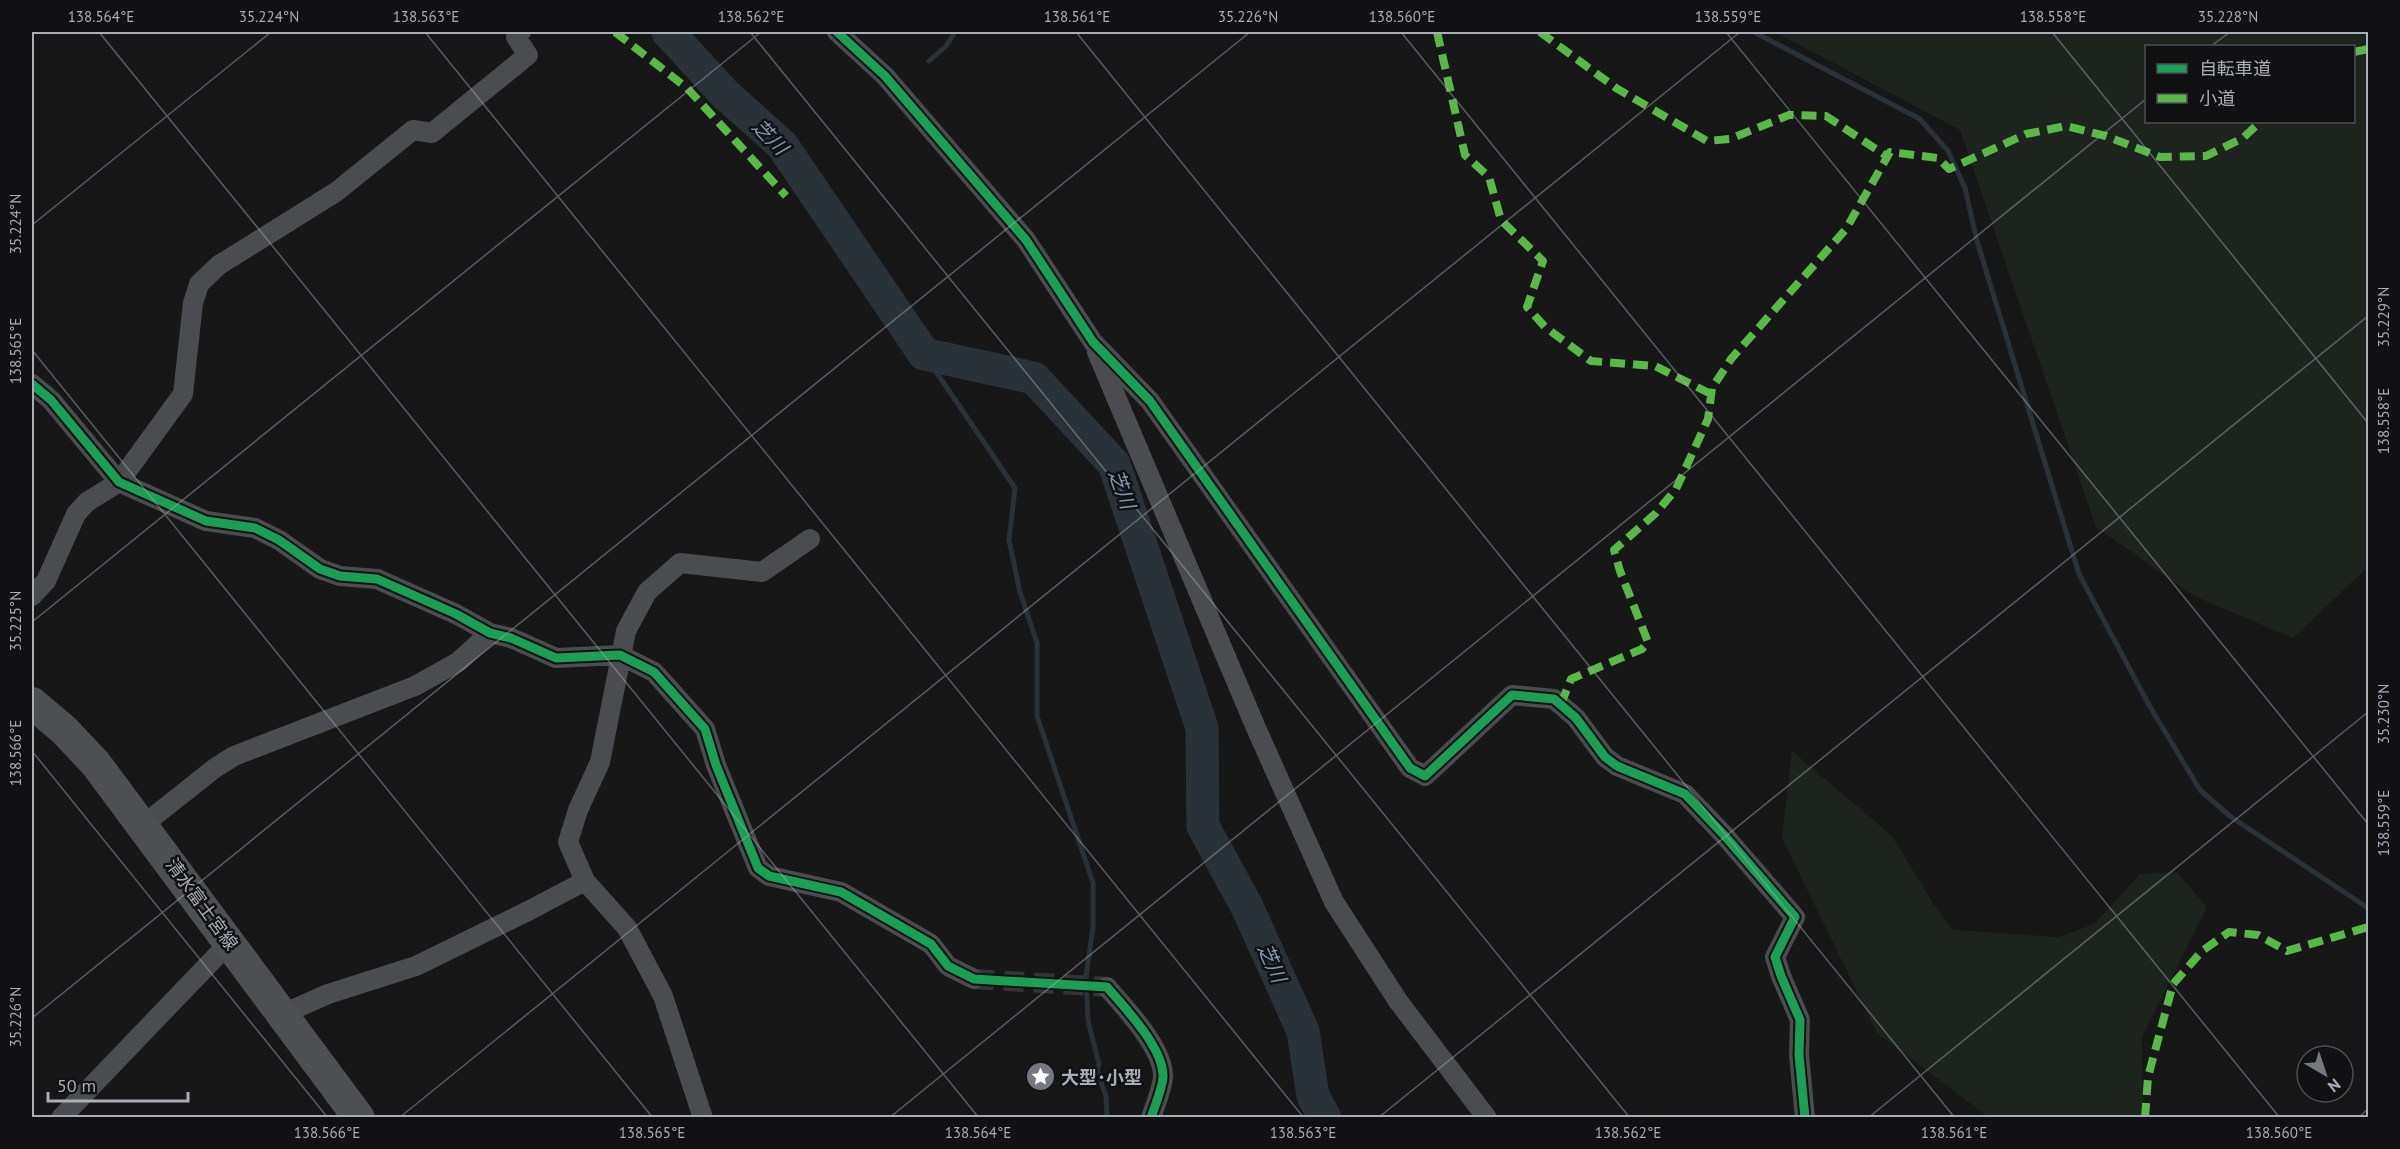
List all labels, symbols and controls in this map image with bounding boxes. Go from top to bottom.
text: 138.564°E [68,7,134,26]
text: 35.224°N [239,7,299,26]
text: 138.563°E [393,7,459,26]
text: 138.562°E [718,7,784,26]
text: 138.561°E [1044,7,1110,26]
text: 35.226°N [1218,7,1278,26]
text: 138.560°E [1369,7,1435,26]
text: 138.559°E [1695,7,1761,26]
text: 138.558°E [2020,7,2086,26]
text: 35.228°N [2198,7,2258,26]
legend [2145,45,2355,123]
text: 自転車道 [2199,57,2271,80]
text: 小道 [2199,87,2235,110]
water label: 芝川 [747,114,795,162]
text: 35.224°N [6,194,25,254]
text: 35.229°N [2374,287,2393,347]
text: 138.565°E [6,318,25,384]
text: 138.558°E [2374,388,2393,454]
water label: 芝川 [1103,466,1142,514]
text: 35.225°N [6,591,25,651]
text: 35.230°N [2374,684,2393,744]
text: 138.566°E [6,720,25,786]
text: 138.559°E [2374,790,2393,856]
street label: 清水富士宮線 [161,854,243,954]
water label: 芝川 [1252,939,1293,988]
text: 35.226°N [6,987,25,1047]
north arrow [2295,1044,2355,1104]
place icon: 大型･小型 [1024,1061,1056,1093]
scale bar [48,1065,188,1103]
place label: 大型･小型 [1061,1066,1142,1089]
text: 50 m [57,1074,96,1097]
text: N [2324,1075,2345,1097]
text: 138.566°E [294,1123,360,1142]
text: 138.565°E [619,1123,685,1142]
text: 138.564°E [945,1123,1011,1142]
text: 138.563°E [1270,1123,1336,1142]
text: 138.562°E [1595,1123,1661,1142]
text: 138.561°E [1921,1123,1987,1142]
text: 138.560°E [2246,1123,2312,1142]

